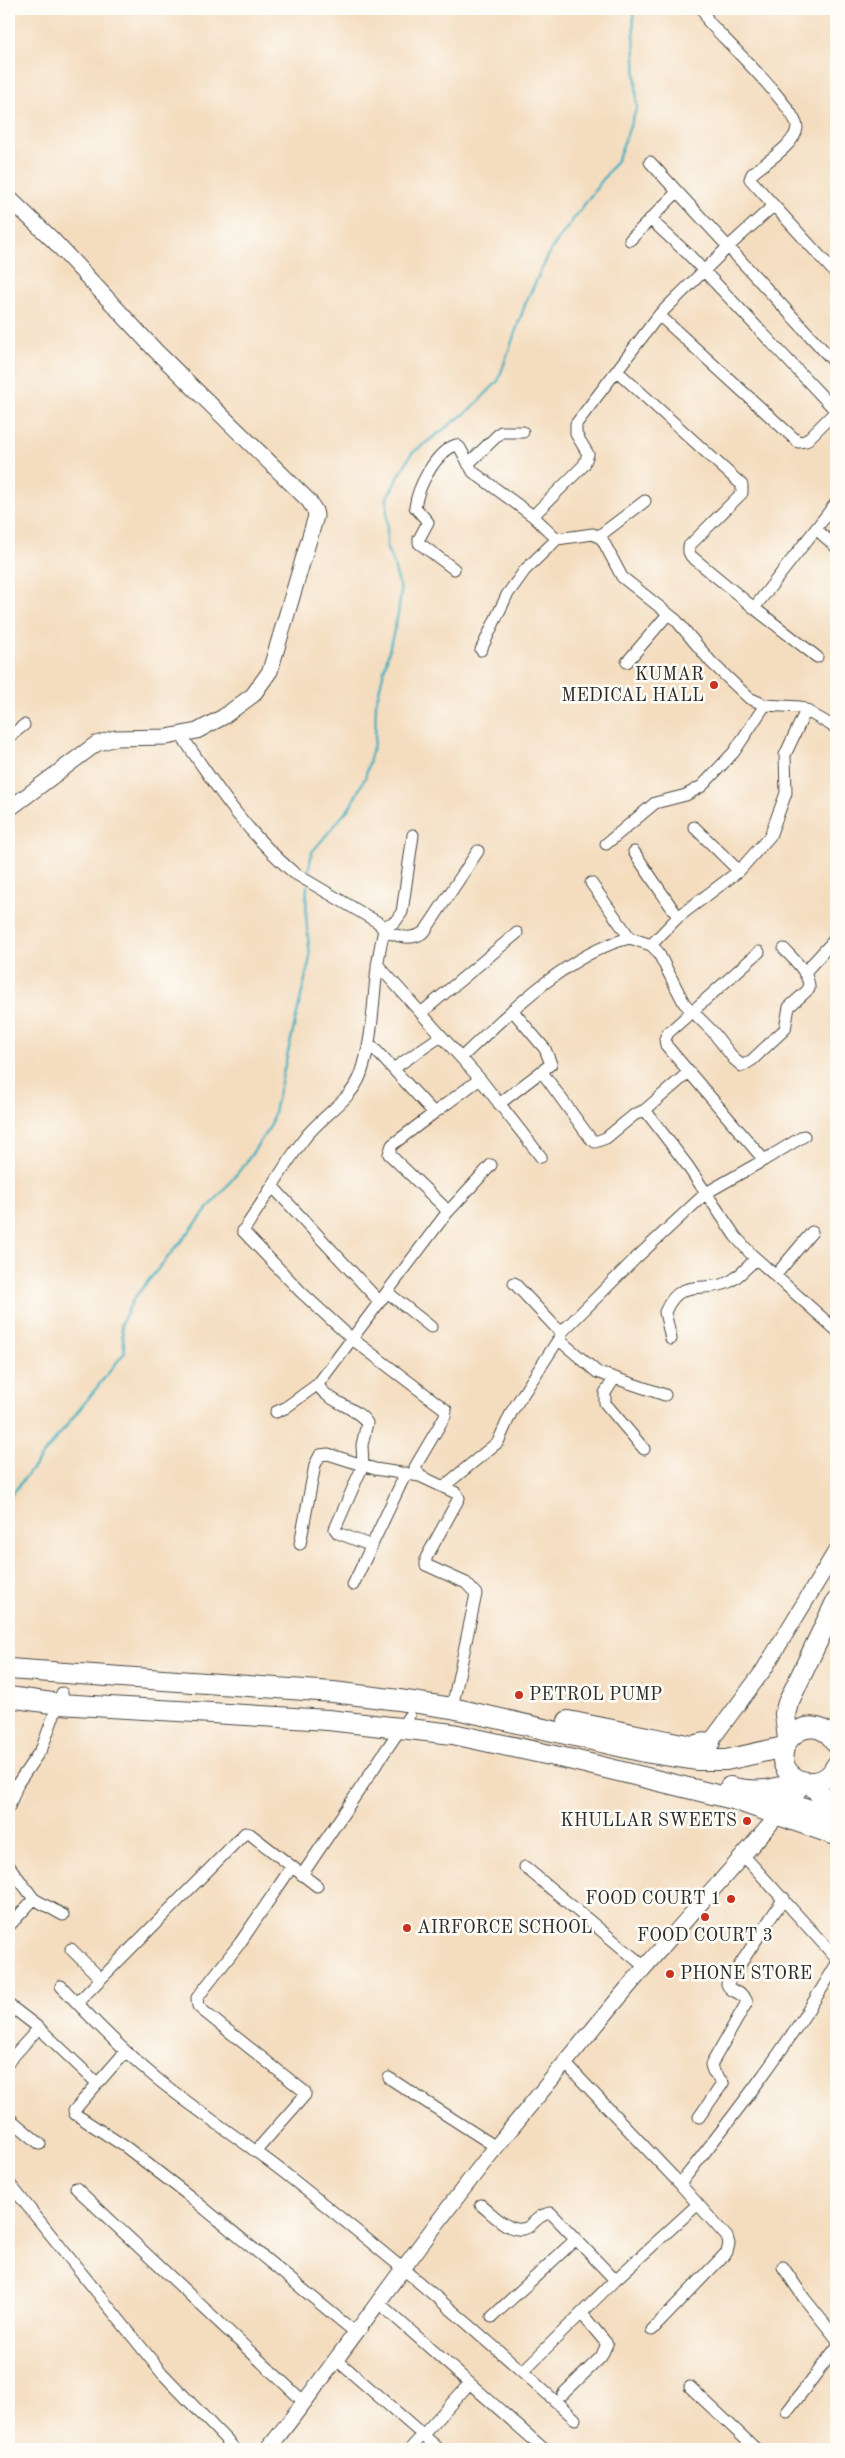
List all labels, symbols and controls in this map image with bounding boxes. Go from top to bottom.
place label: KUMAR MEDICAL HALL [561,666,704,705]
marker: KUMAR MEDICAL HALL [708,679,720,691]
place label: PETROL PUMP [529,1686,662,1704]
marker: PETROL PUMP [513,1689,525,1701]
place label: KHULLAR SWEETS [560,1812,737,1830]
marker: KHULLAR SWEETS [741,1815,753,1827]
place label: FOOD COURT 1 [585,1890,721,1908]
marker: FOOD COURT 1 [725,1893,737,1905]
marker: FOOD COURT 3 [699,1911,711,1923]
place label: AIRFORCE SCHOOL [417,1919,593,1937]
marker: AIRFORCE SCHOOL [401,1922,413,1934]
place label: FOOD COURT 3 [637,1927,773,1945]
place label: PHONE STORE [680,1965,812,1983]
marker: PHONE STORE [664,1968,676,1980]

